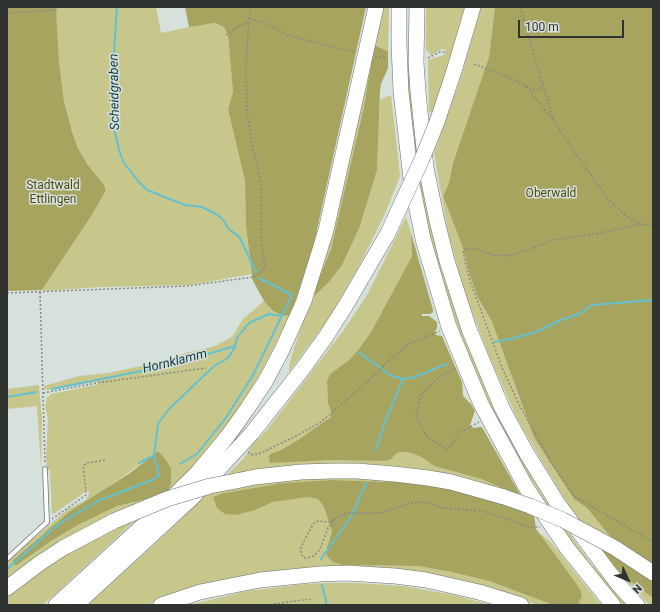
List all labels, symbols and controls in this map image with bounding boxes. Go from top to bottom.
scale bar [520,12,626,38]
text: 100 m [525,20,559,34]
water label: Scheidgraben [107,54,123,130]
park label: Stadtwald Ettlingen [26,179,80,207]
park label: Oberwald [526,187,576,201]
water label: Hornklamm [141,346,209,378]
north arrow [608,560,648,600]
text: N [630,581,644,596]

